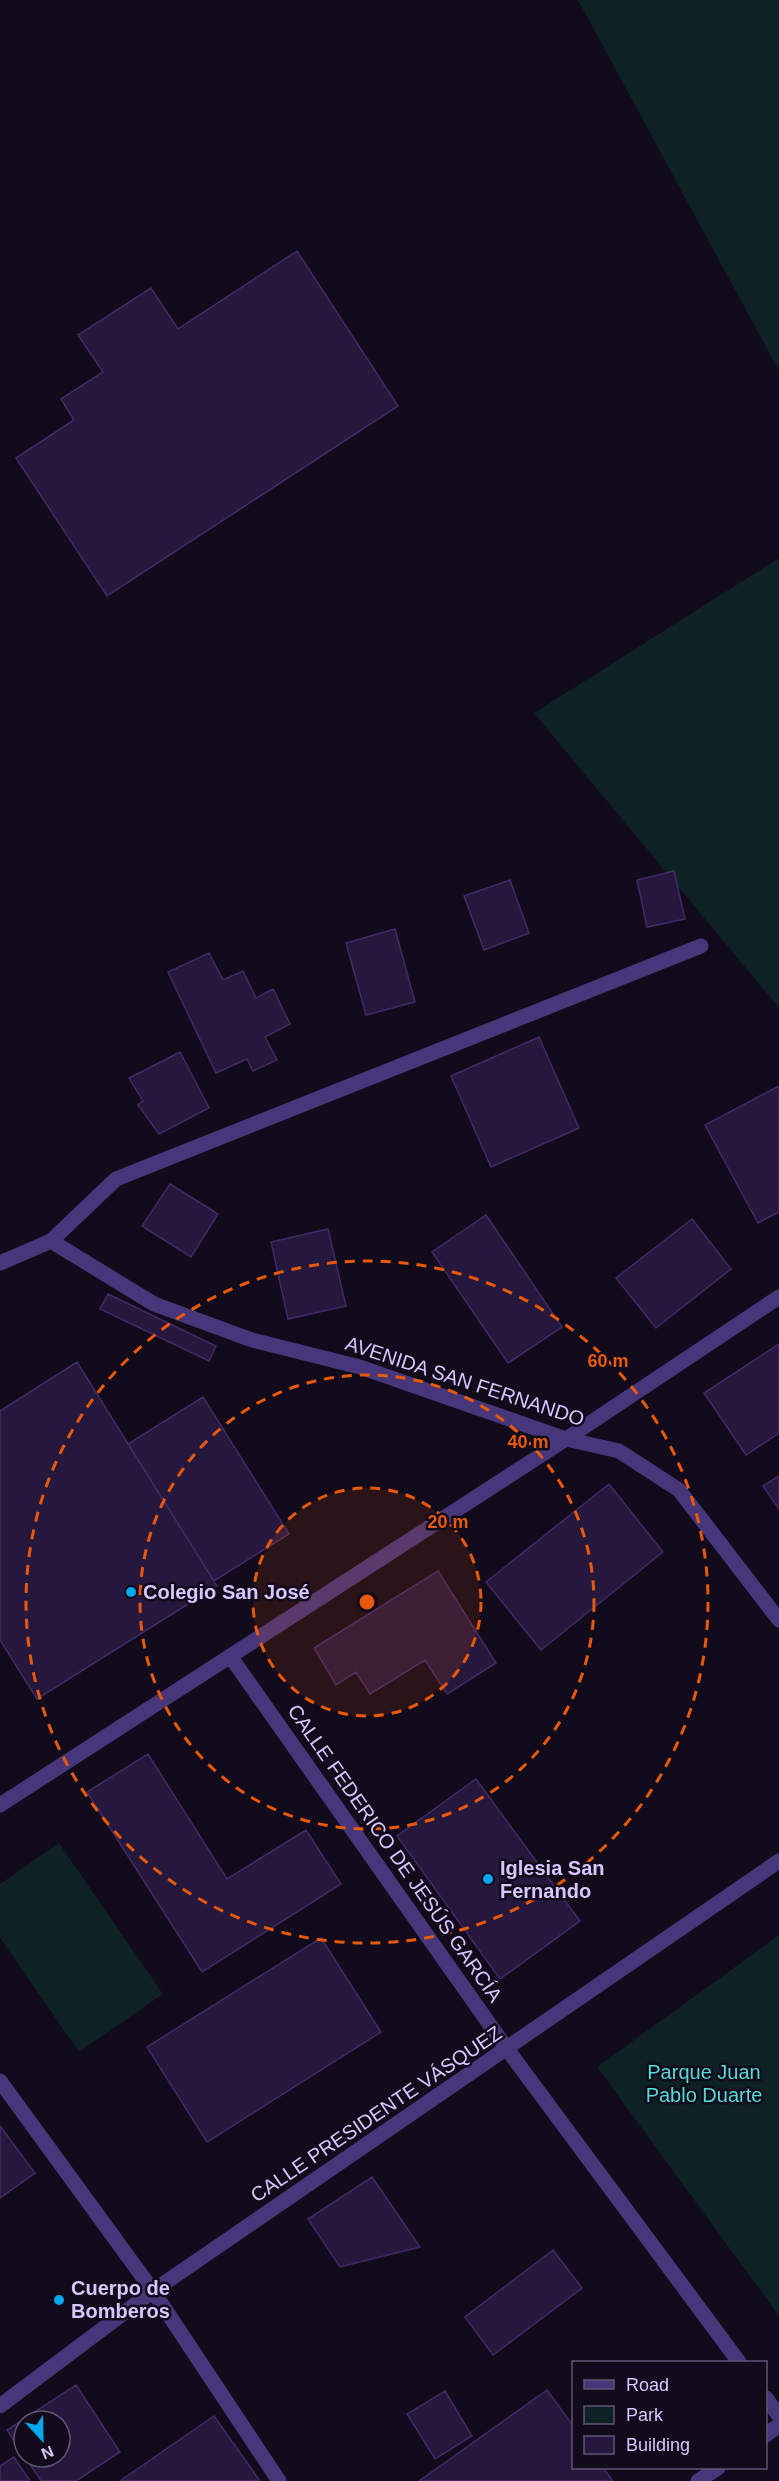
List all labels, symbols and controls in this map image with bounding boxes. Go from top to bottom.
street label: AVENIDA SAN FERNANDO [343,1332,587,1430]
text: 60 m [587,1351,629,1371]
text: 40 m [507,1432,549,1452]
text: 20 m [427,1512,469,1532]
place label: Colegio San José [143,1581,310,1603]
marker: Colegio San José [124,1585,138,1599]
centre of rings [357,1592,377,1612]
street label: CALLE FEDERICO DE JESÚS GARCÍA [283,1700,507,2006]
place label: Iglesia San Fernando [500,1857,605,1902]
marker: Iglesia San Fernando [481,1872,495,1886]
street label: CALLE PRESIDENTE VÁSQUEZ [246,2022,506,2206]
park label: Parque Juan Pablo Duarte [646,2061,762,2106]
place label: Cuerpo de Bomberos [71,2277,170,2322]
marker: Cuerpo de Bomberos [52,2293,66,2307]
legend [572,2361,767,2469]
text: Road [626,2375,669,2395]
text: Park [626,2405,664,2425]
north arrow [12,2409,72,2469]
text: Building [626,2435,690,2455]
text: N [39,2442,56,2462]

